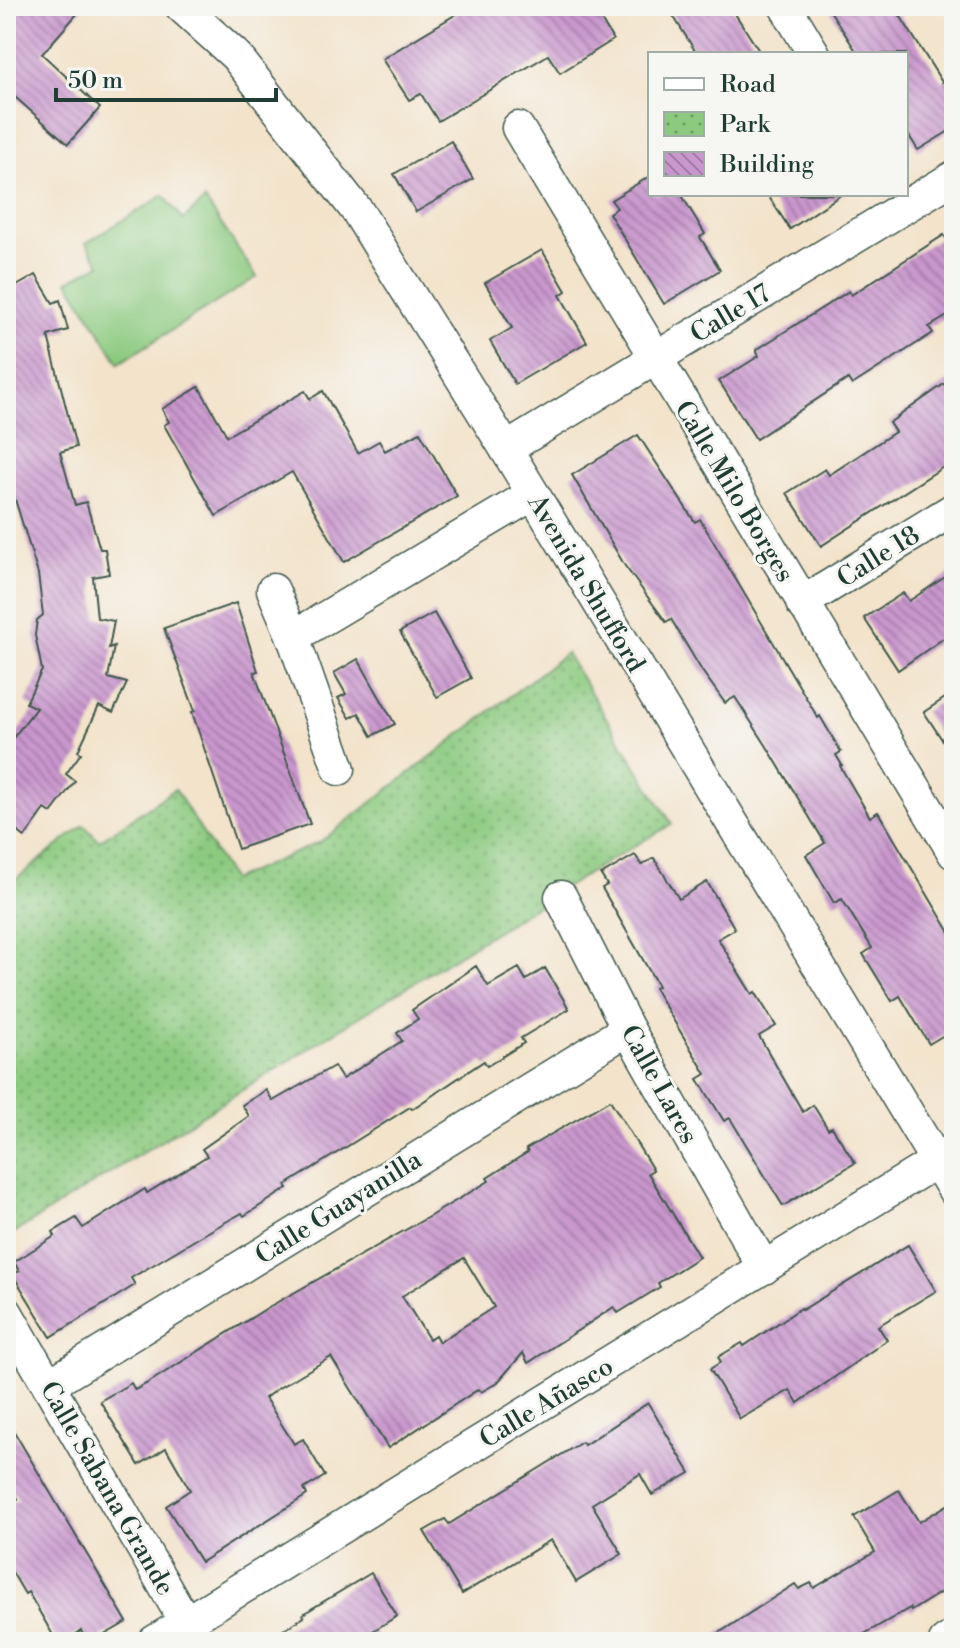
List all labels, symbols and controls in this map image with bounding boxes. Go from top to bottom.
scale bar [56,52,276,102]
legend [648,52,908,196]
text: 50 m [68,66,123,96]
text: Road [720,70,776,100]
text: Park [720,110,771,140]
text: Building [719,150,814,180]
street label: Calle 17 [685,278,776,350]
street label: Calle Milo Borges [667,395,801,588]
street label: Avenida Shufford [520,488,652,678]
street label: Calle 18 [831,519,926,595]
street label: Calle Lares [613,1020,705,1149]
street label: Calle Guayanilla [249,1143,428,1272]
street label: Calle Añasco [474,1350,619,1455]
street label: Calle Sabana Grande [33,1376,181,1601]

